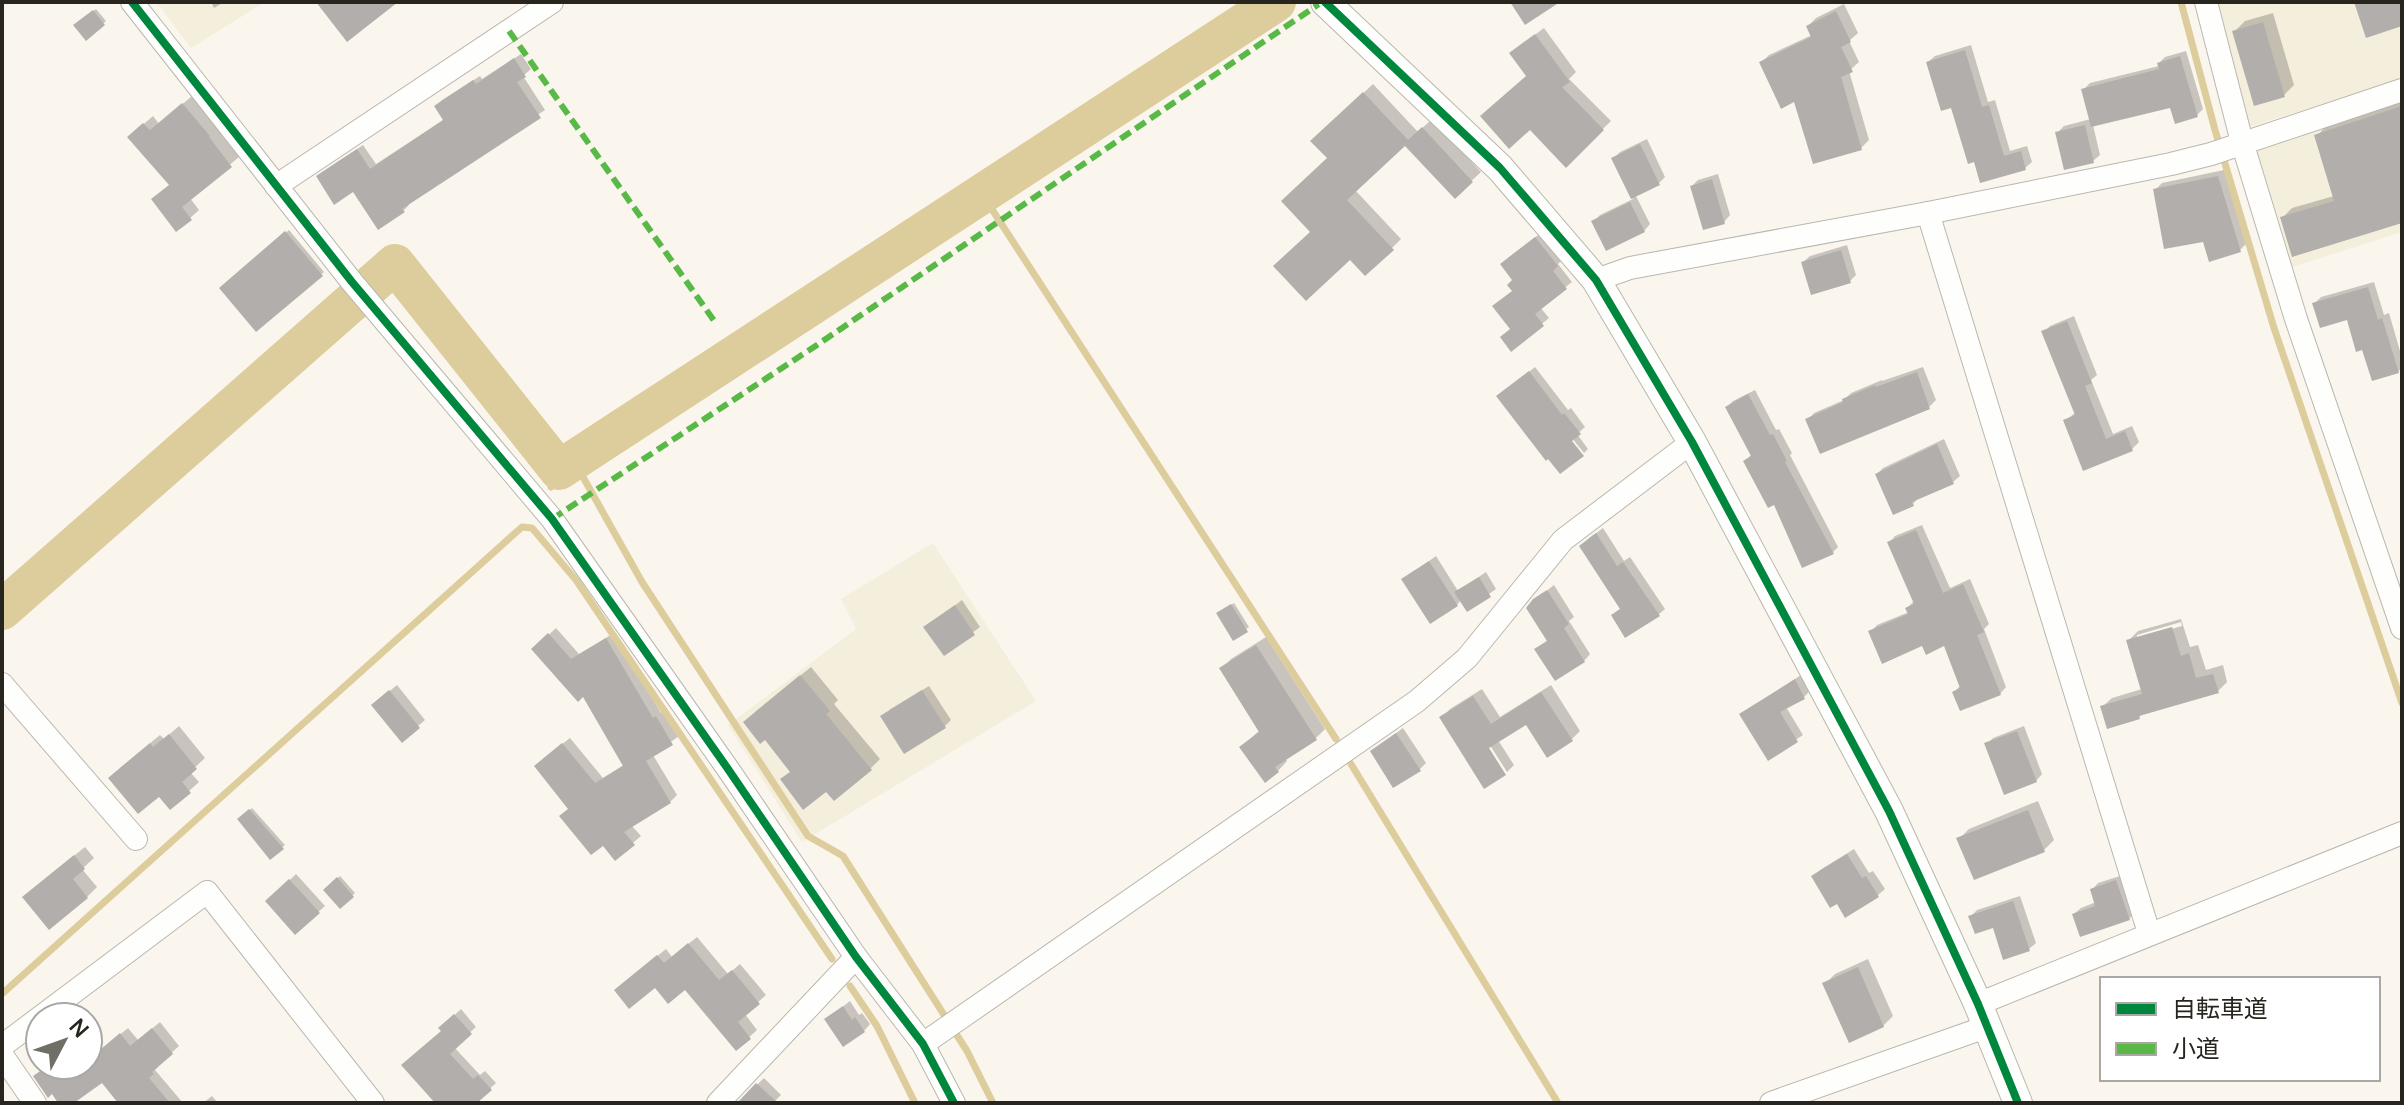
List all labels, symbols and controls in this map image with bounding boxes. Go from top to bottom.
legend [2100,977,2380,1081]
text: 自転車道 [2172,991,2268,1024]
north arrow [24,1001,104,1081]
text: N [63,1012,96,1044]
text: 小道 [2172,1031,2220,1064]

